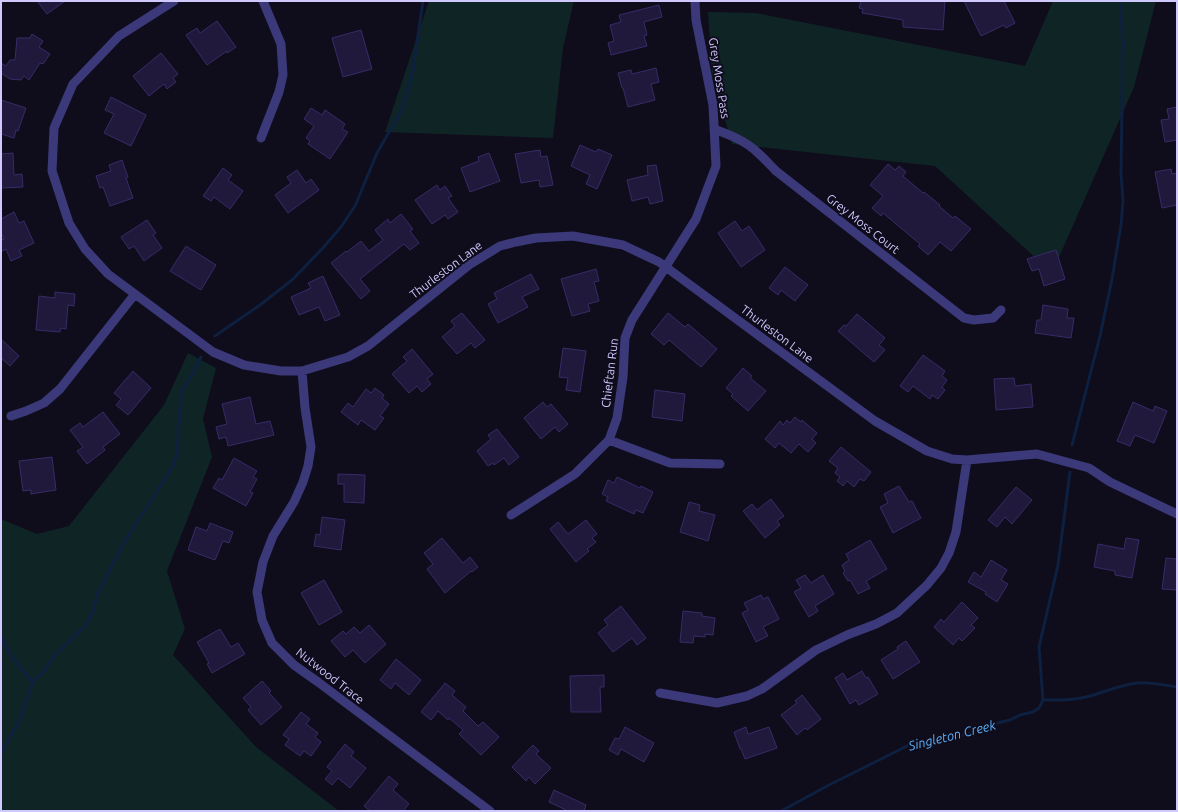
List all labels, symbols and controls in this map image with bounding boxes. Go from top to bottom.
street label: Grey Moss Pass [707,36,732,119]
street label: Grey Moss Court [824,191,902,256]
street label: Thurleston Lane [407,238,484,301]
street label: Thurleston Lane [739,302,816,365]
street label: Chieftan Run [599,337,620,408]
street label: Nutwood Trace [294,645,367,706]
water label: Singleton Creek [906,717,997,753]

